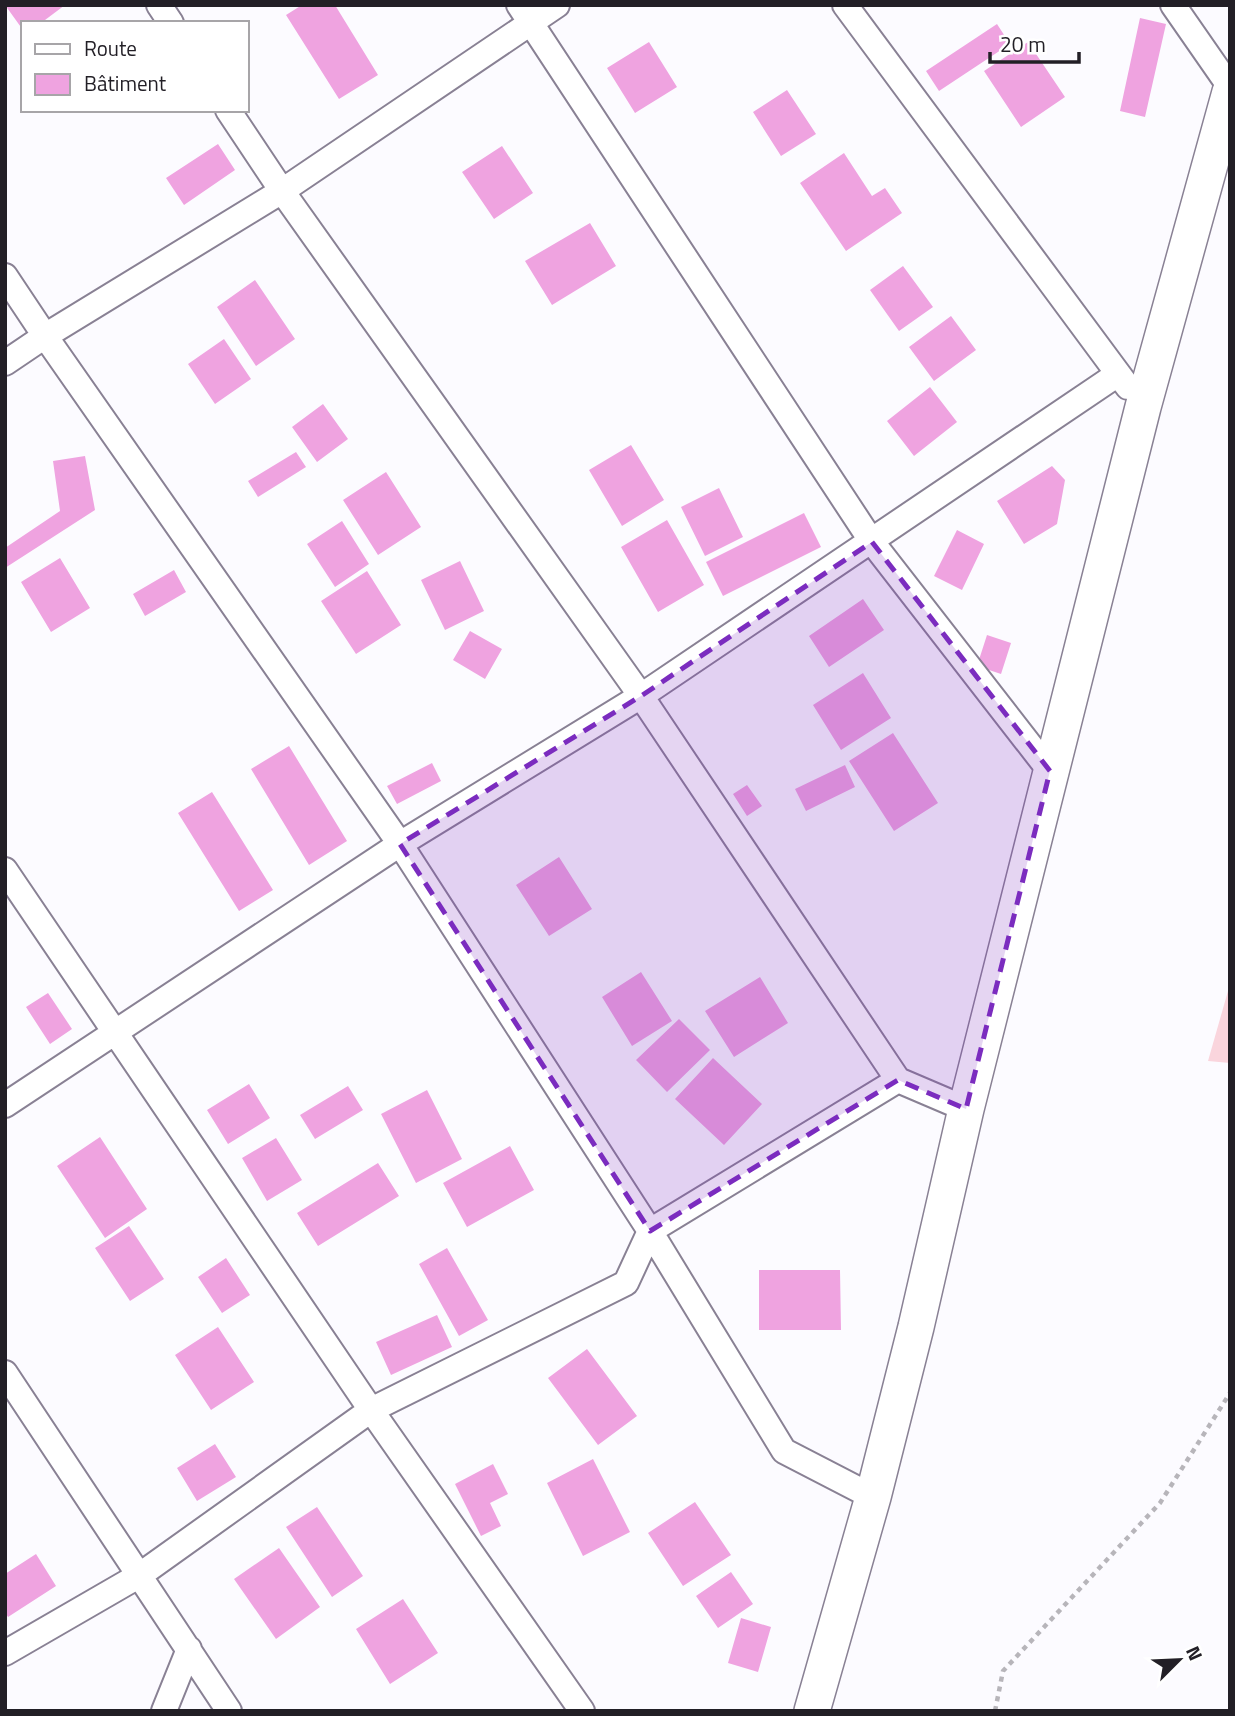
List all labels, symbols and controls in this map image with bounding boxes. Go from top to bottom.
legend [21,21,248,112]
scale bar [990,21,1079,65]
text: 20 m [1000,28,1046,60]
text: Route [84,32,137,64]
text: Bâtiment [84,67,167,99]
north arrow [1144,1625,1214,1695]
text: N [1179,1641,1211,1665]

